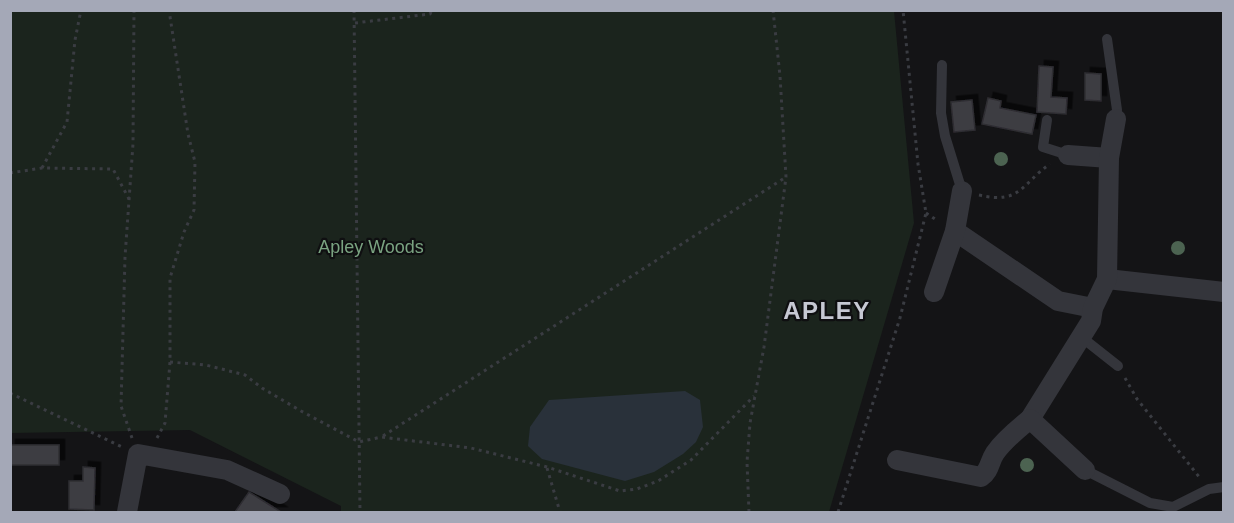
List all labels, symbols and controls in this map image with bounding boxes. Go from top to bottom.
park label: Apley Woods [318,237,424,257]
district label: APLEY [783,297,871,324]

